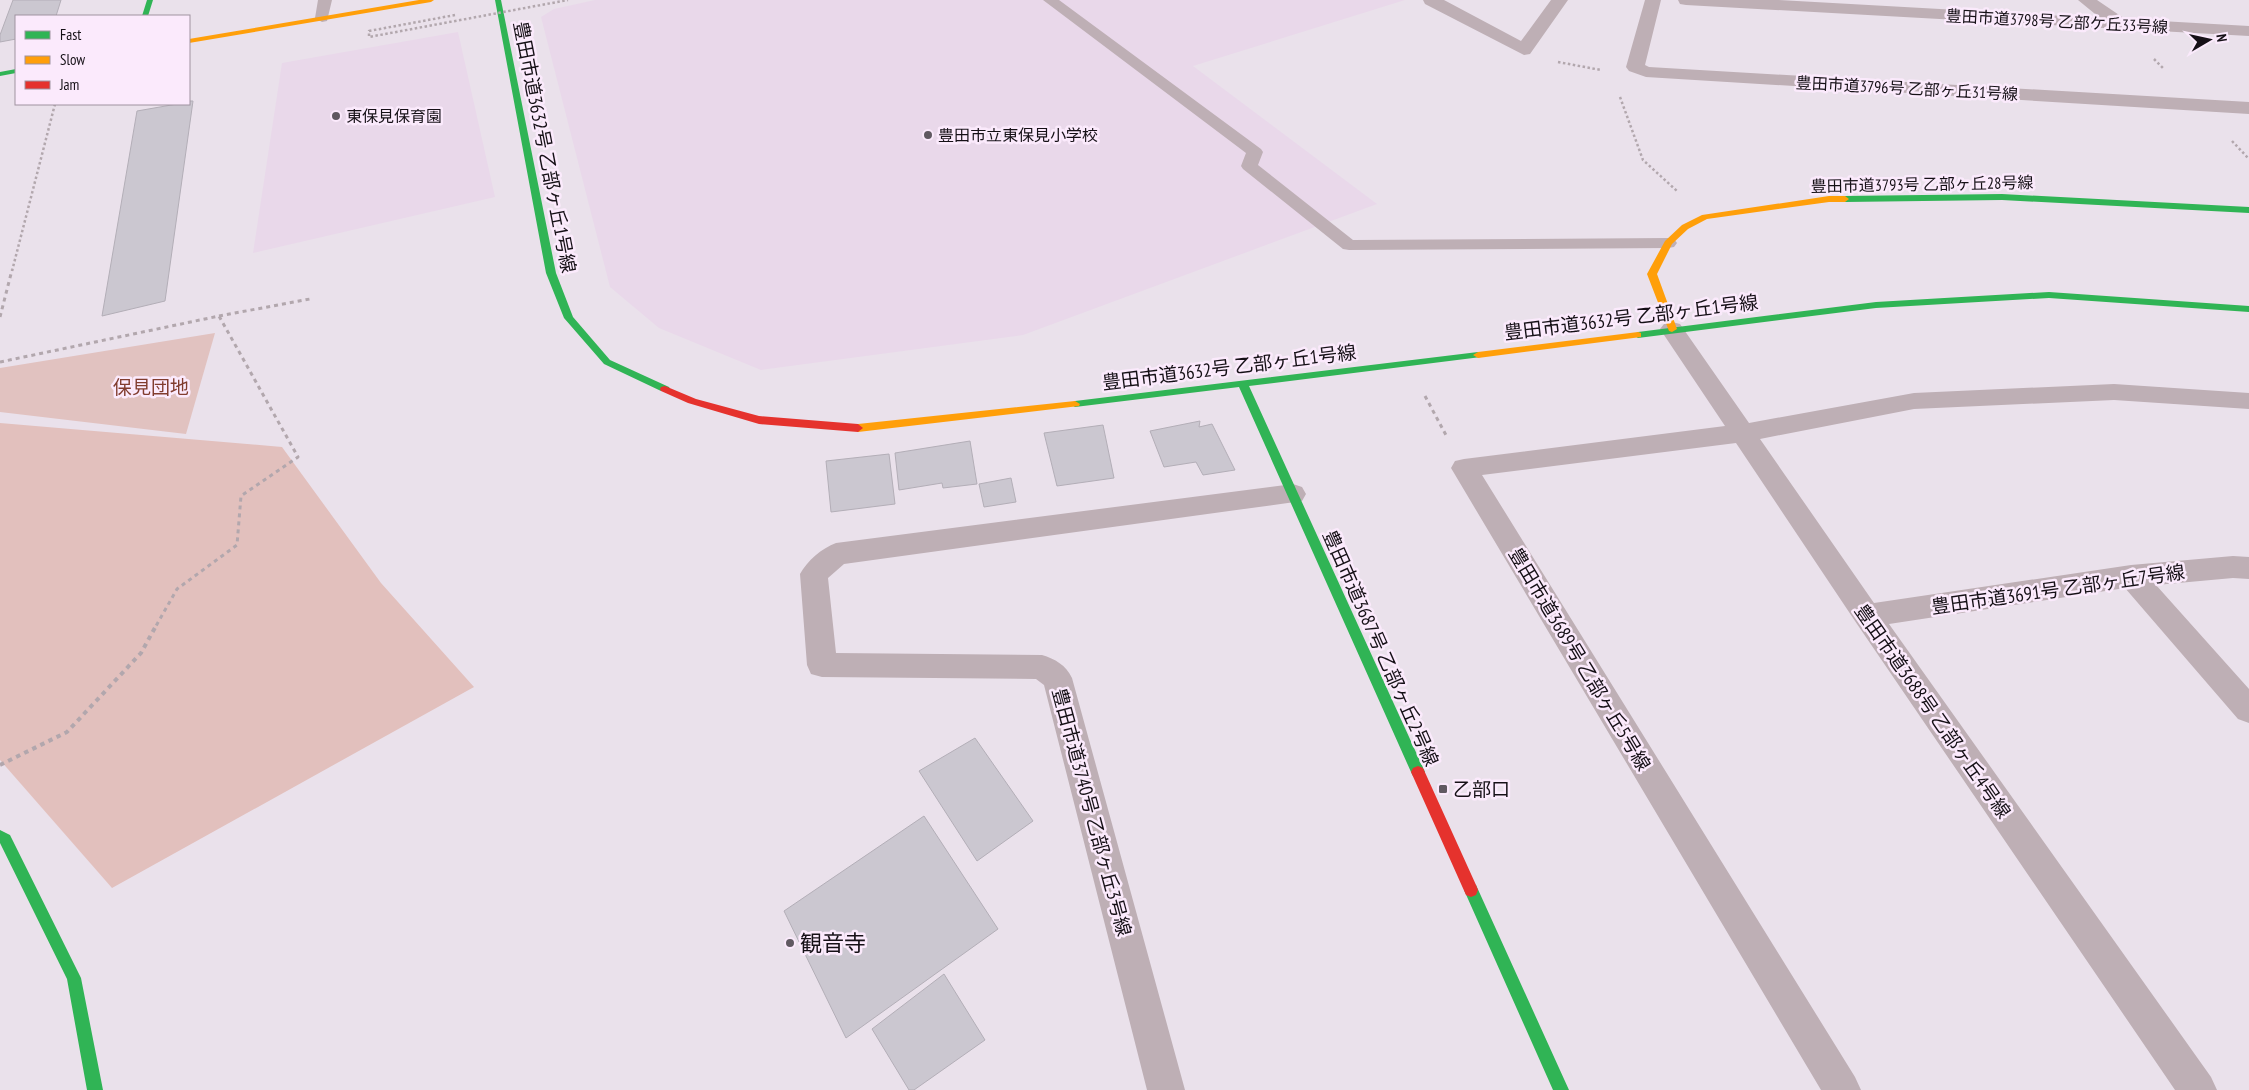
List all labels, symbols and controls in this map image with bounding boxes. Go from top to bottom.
street label: 豊田市道3798号 乙部ケ丘33号線 [1945,5,2169,37]
legend [15,15,190,105]
north arrow [2184,15,2234,65]
street label: 豊田市道3632号 乙部ヶ丘1号線 [509,19,581,275]
text: Fast [60,25,81,44]
text: N [2212,33,2231,43]
text: Slow [60,50,85,69]
street label: 豊田市道3796号 乙部ヶ丘31号線 [1795,72,2019,104]
text: Jam [59,75,79,94]
place label: 東保見保育園 [346,106,442,126]
marker: 東保見保育園 [330,110,342,122]
place label: 豊田市立東保見小学校 [938,125,1098,145]
marker: 豊田市立東保見小学校 [922,129,934,141]
street label: 豊田市道3793号 乙部ヶ丘28号線 [1811,172,2033,196]
street label: 豊田市道3632号 乙部ヶ丘1号線 [1503,290,1759,344]
street label: 豊田市道3632号 乙部ヶ丘1号線 [1101,340,1357,394]
park label: 保見団地 [113,375,189,399]
street label: 豊田市道3687号 乙部ヶ丘2号線 [1318,526,1444,770]
street label: 豊田市道3689号 乙部ヶ丘5号線 [1504,543,1656,775]
street label: 豊田市道3691号 乙部ヶ丘7号線 [1930,559,2186,619]
street label: 豊田市道3688号 乙部ヶ丘4号線 [1850,599,2016,823]
street label: 豊田市道3740号 乙部ヶ丘3号線 [1047,685,1137,939]
place label: 乙部口 [1453,777,1510,801]
marker: 乙部口 [1437,783,1449,795]
place label: 観音寺 [800,929,866,957]
marker: 観音寺 [784,937,796,949]

